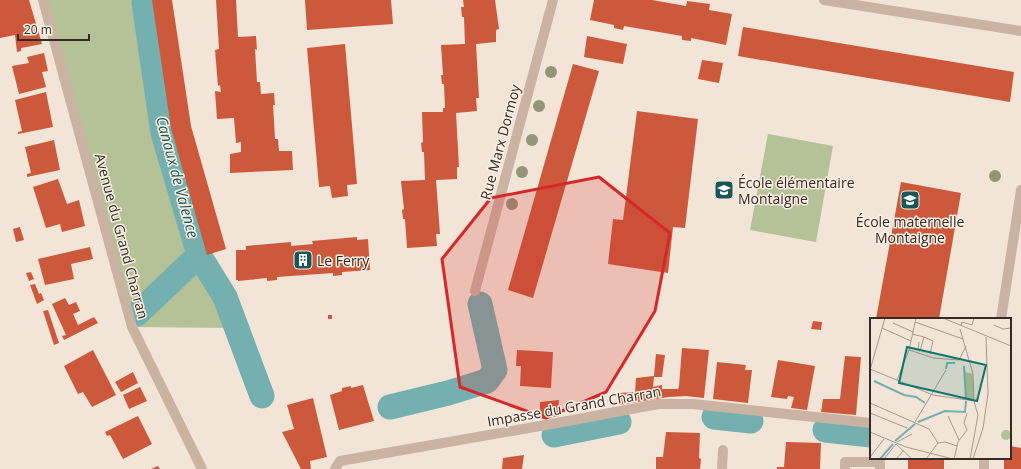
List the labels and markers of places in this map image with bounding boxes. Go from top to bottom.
place label: École élémentaire Montaigne [738,173,855,208]
school or university icon: École élémentaire Montaigne [713,179,735,201]
school or university icon: École maternelle Montaigne [899,189,921,211]
place label: École maternelle Montaigne [856,212,964,247]
building icon: Le Ferry [292,249,314,271]
place label: Le Ferry [317,251,370,270]

